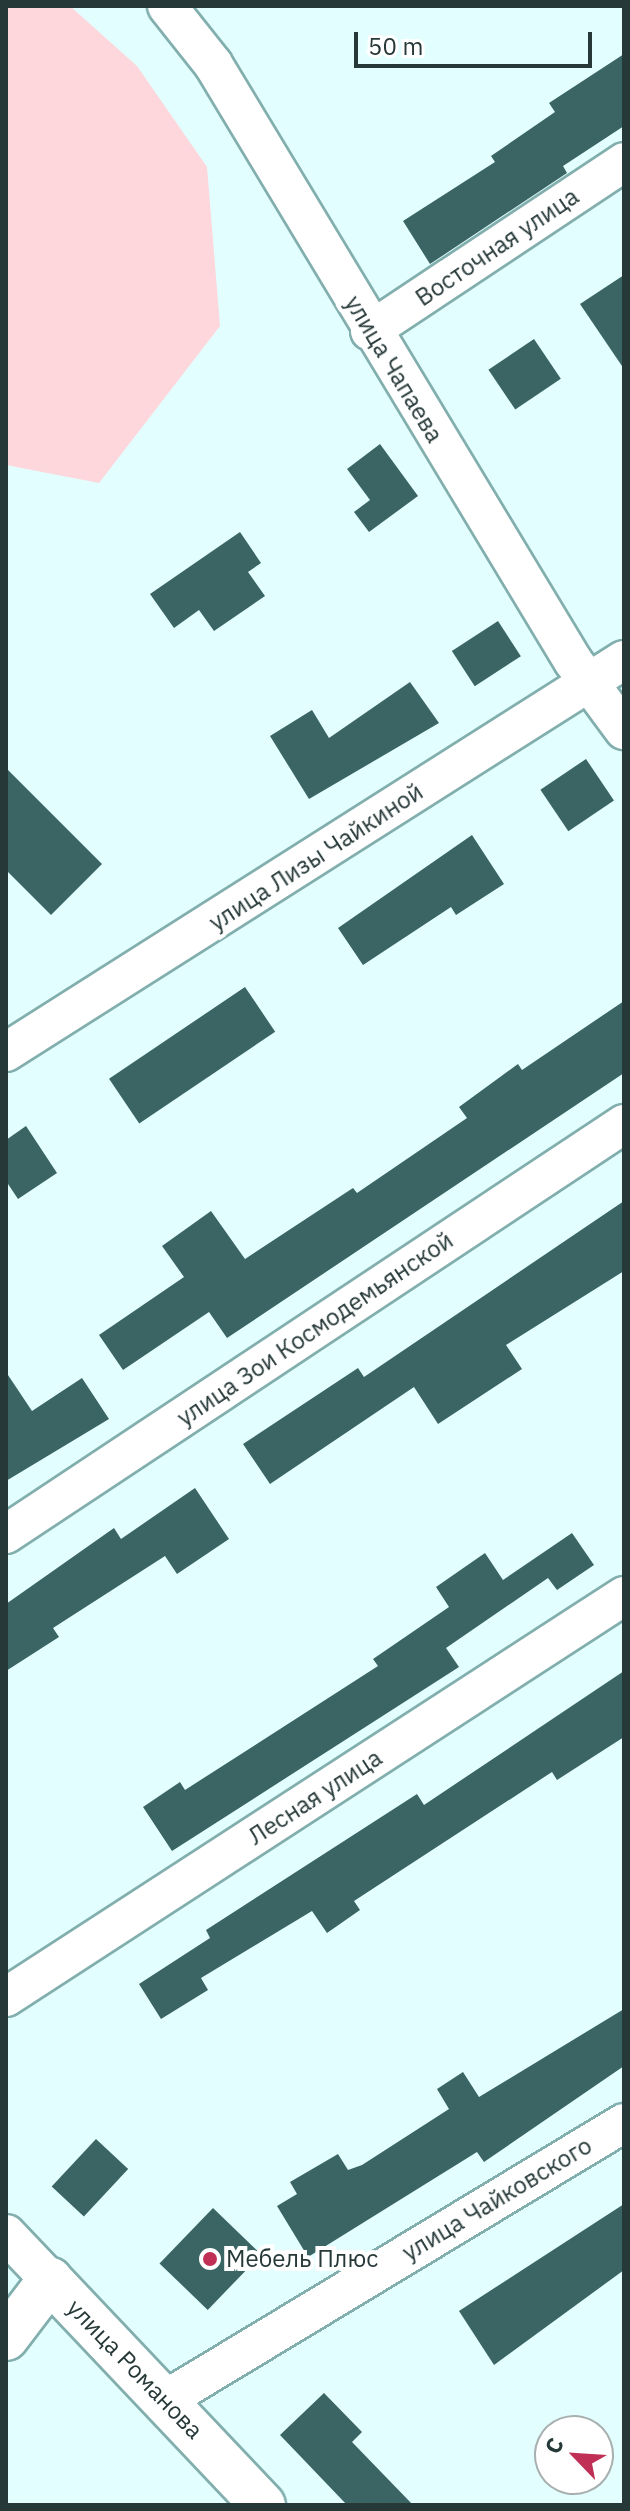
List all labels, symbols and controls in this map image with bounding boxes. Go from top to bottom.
scale bar [358,16,596,66]
text: 50 m [368,30,423,62]
street label: Восточная улица [410,182,584,312]
street label: улица Чапаева [339,290,449,448]
street label: улица Лизы Чайкиной [204,777,428,937]
street label: улица Зои Космодемьянской [172,1226,458,1432]
street label: Лесная улица [243,1743,387,1851]
street label: улица Чайковского [397,2131,597,2267]
place label: Мебель Плюс [226,2245,378,2273]
marker: Мебель Плюс [201,2250,219,2268]
street label: улица Романова [61,2293,209,2445]
north arrow [534,2415,614,2495]
text: С [537,2433,570,2458]

